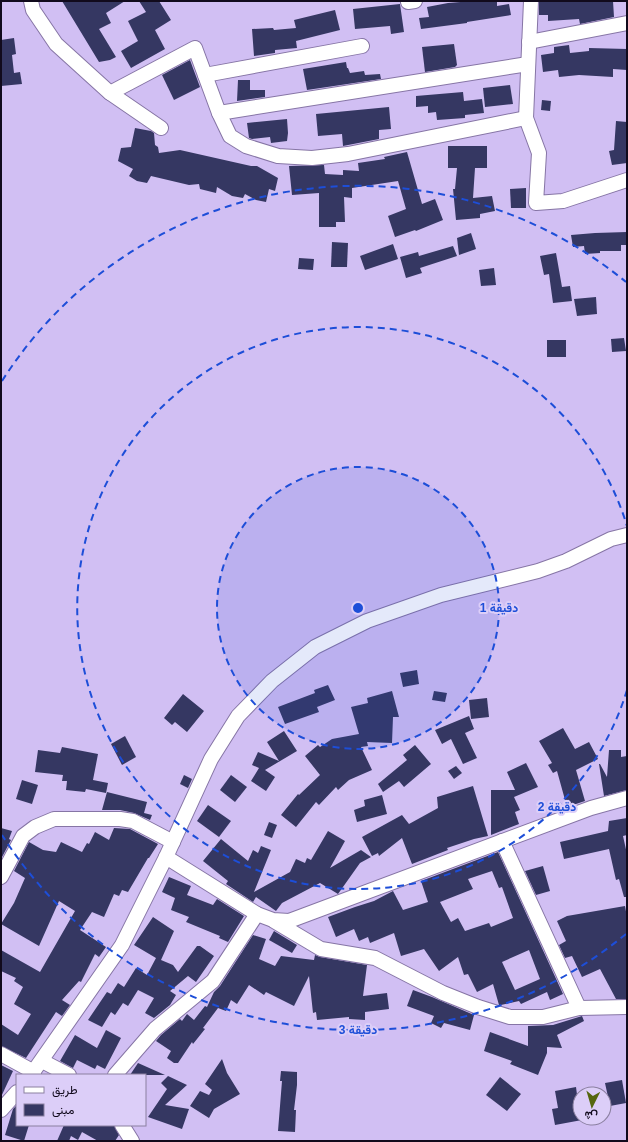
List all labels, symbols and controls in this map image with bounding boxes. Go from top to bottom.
centre of rings [351,601,365,615]
text: 1 دقيقة [480,601,518,615]
text: 2 دقيقة [538,800,576,814]
text: 3 دقيقة [339,1023,377,1037]
legend [16,1074,146,1126]
text: طريق [52,1083,78,1098]
north arrow [572,1086,612,1126]
text: مبنى [52,1103,74,1118]
text: ش [584,1108,598,1123]

